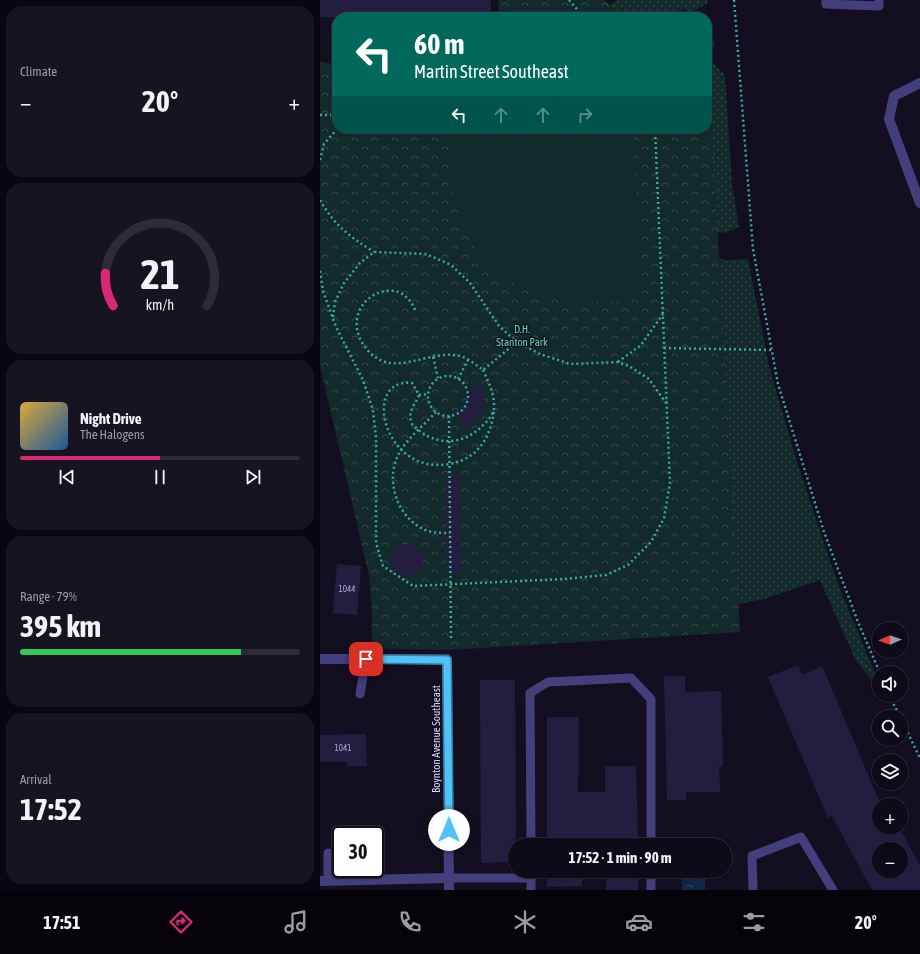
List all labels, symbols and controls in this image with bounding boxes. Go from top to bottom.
icon: left [348,28,400,80]
text: 60 m [414,28,464,60]
text: Martin Street Southeast [414,61,569,82]
text: Climate [20,64,57,79]
text: 20° [142,84,178,118]
text: − [20,89,31,115]
text: + [289,89,300,115]
icon: left [448,104,470,126]
icon: ahead [490,104,512,126]
icon: ahead [532,104,554,126]
icon: right [574,104,596,126]
text: 21 [140,250,180,298]
text: km/h [146,297,174,313]
park label: D.H. Stanton Park [496,323,548,348]
text: Night Drive [80,410,142,427]
text: The Halogens [80,427,145,442]
icon: previous [56,466,78,488]
icon: pause [149,466,171,488]
icon: next [242,466,264,488]
house number: 1044 [339,584,355,594]
text: Range · 79% [20,589,77,604]
text: 395 km [20,609,101,643]
north arrow [872,622,908,658]
map controls [872,622,908,878]
pin [349,642,383,676]
icon: arrive [355,648,377,670]
button: sound [872,666,908,702]
street label: Boynton Avenue Southeast [430,685,442,793]
button: search [872,710,908,746]
house number: 1041 [335,743,351,753]
button: layers [872,754,908,790]
text: Arrival [20,772,52,787]
text: 17:52 [20,792,82,826]
button: + [872,798,908,834]
position arrow [428,809,470,851]
speed limit sign: 30 [332,826,384,878]
button: − [872,842,908,878]
text: 17:52 · 1 min · 90 m [568,849,672,866]
icon: directions [167,908,195,936]
icon: music [282,908,310,936]
icon: phone [396,908,424,936]
icon: climate [511,908,539,936]
icon: car [625,908,653,936]
icon: filters [740,908,768,936]
text: 17:51 [43,912,80,933]
text: 20° [855,912,877,933]

